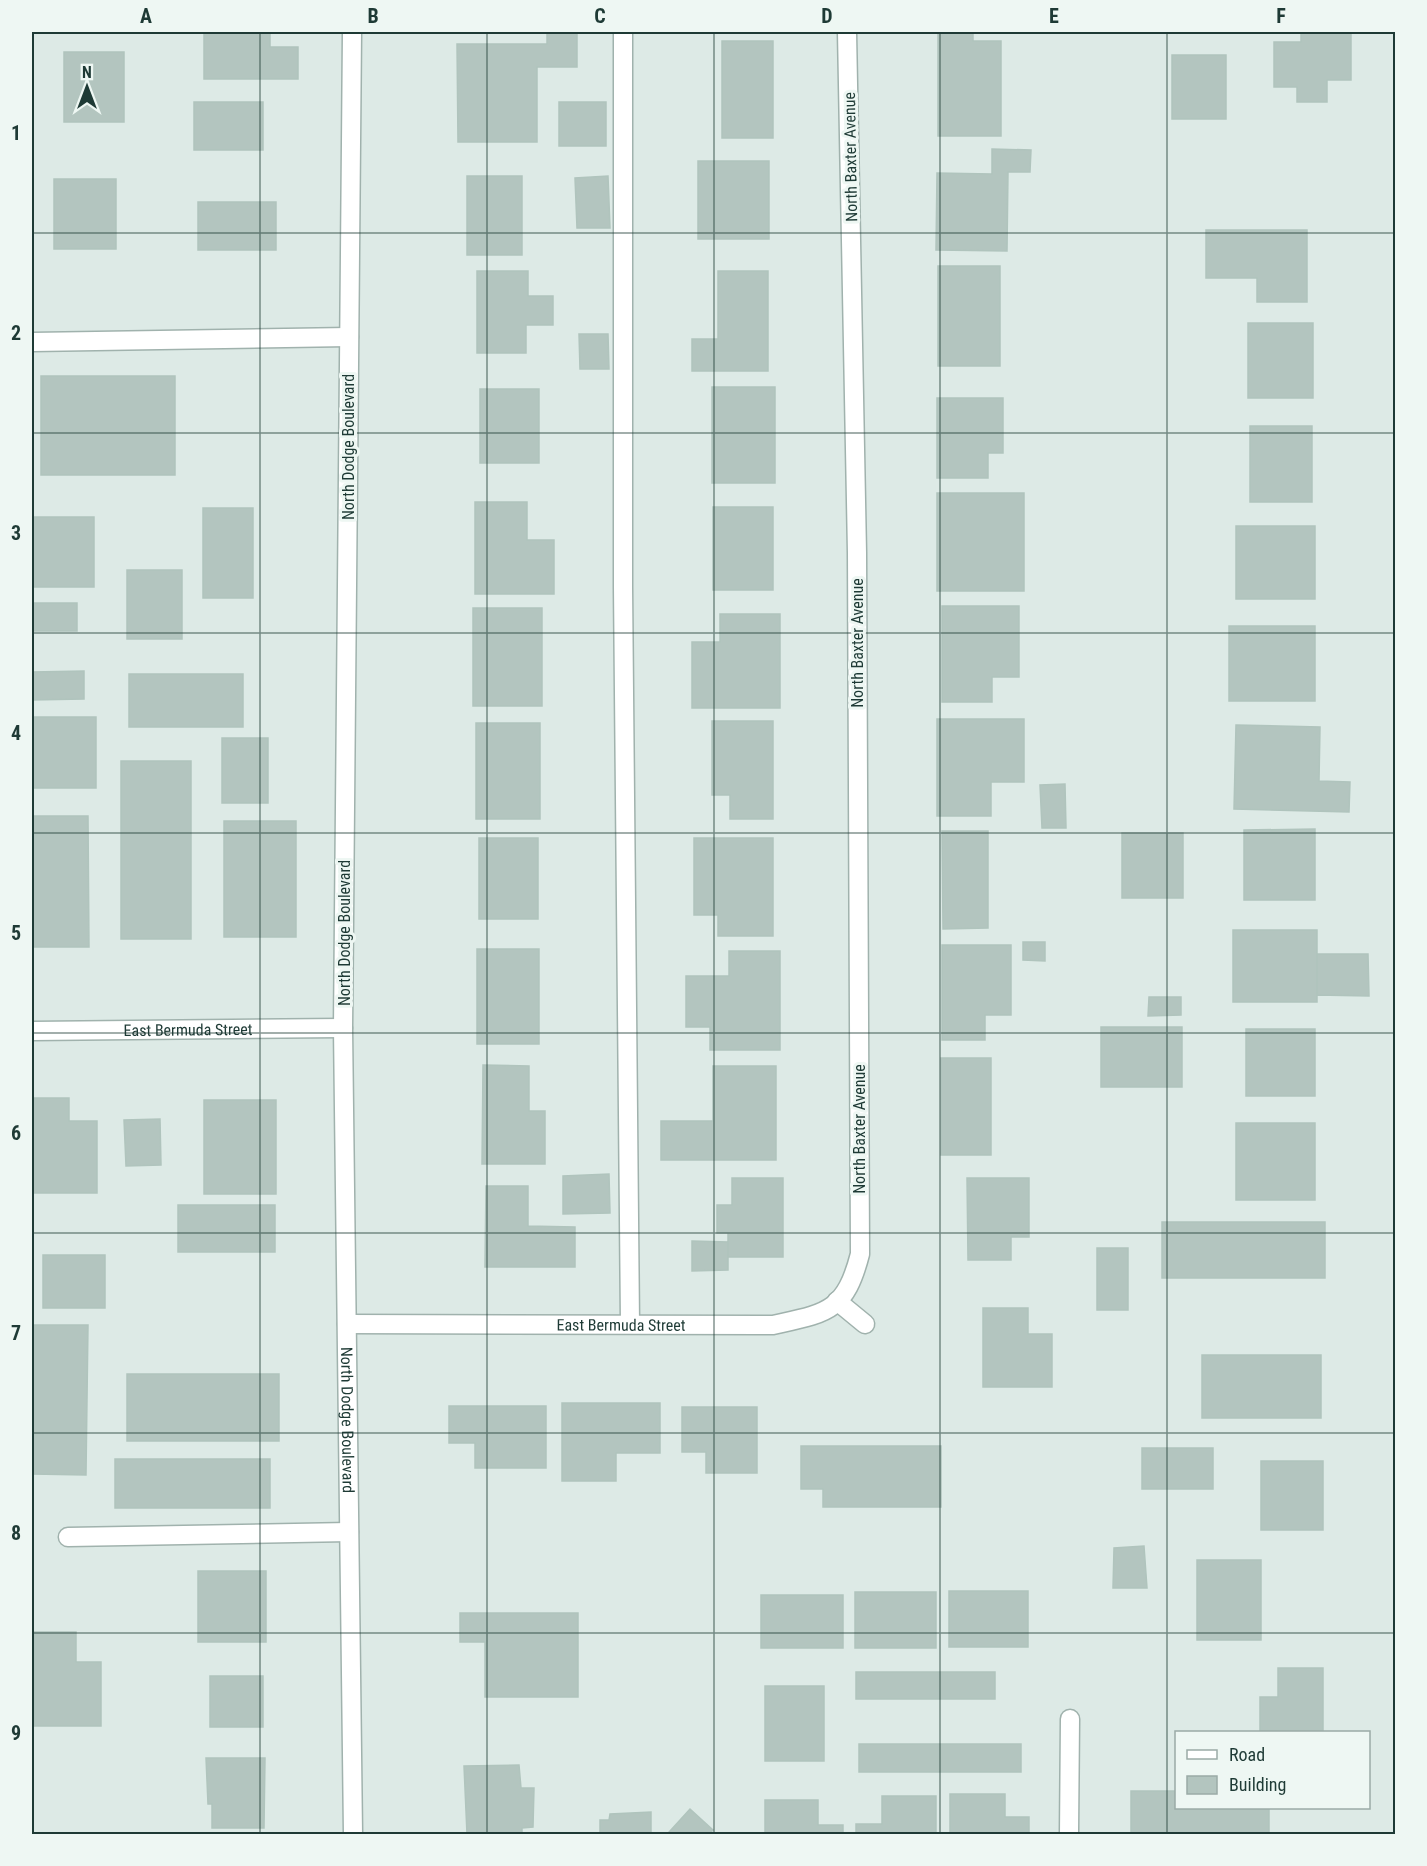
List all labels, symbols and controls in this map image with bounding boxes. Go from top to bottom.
text: A [140,4,152,28]
text: B [367,4,379,28]
text: C [594,4,606,28]
text: D [821,4,833,28]
text: E [1049,4,1059,28]
text: F [1276,4,1286,28]
north arrow [57,57,117,117]
text: N [82,63,92,82]
street label: North Baxter Avenue [840,92,861,222]
text: 1 [11,121,21,145]
text: 2 [11,321,21,345]
street label: North Dodge Boulevard [339,374,358,520]
text: 3 [11,521,21,545]
street label: North Baxter Avenue [848,578,867,708]
text: 4 [11,721,21,745]
street label: North Dodge Boulevard [335,860,354,1006]
text: 5 [11,921,21,945]
street label: East Bermuda Street [123,1020,253,1040]
street label: North Baxter Avenue [850,1064,869,1194]
text: 6 [11,1121,21,1145]
street label: East Bermuda Street [556,1315,686,1335]
text: 7 [11,1321,21,1345]
street label: North Dodge Boulevard [337,1347,358,1493]
text: 8 [11,1521,21,1545]
text: 9 [11,1721,21,1745]
legend [1175,1731,1370,1809]
text: Road [1229,1744,1265,1765]
text: Building [1229,1774,1286,1795]

